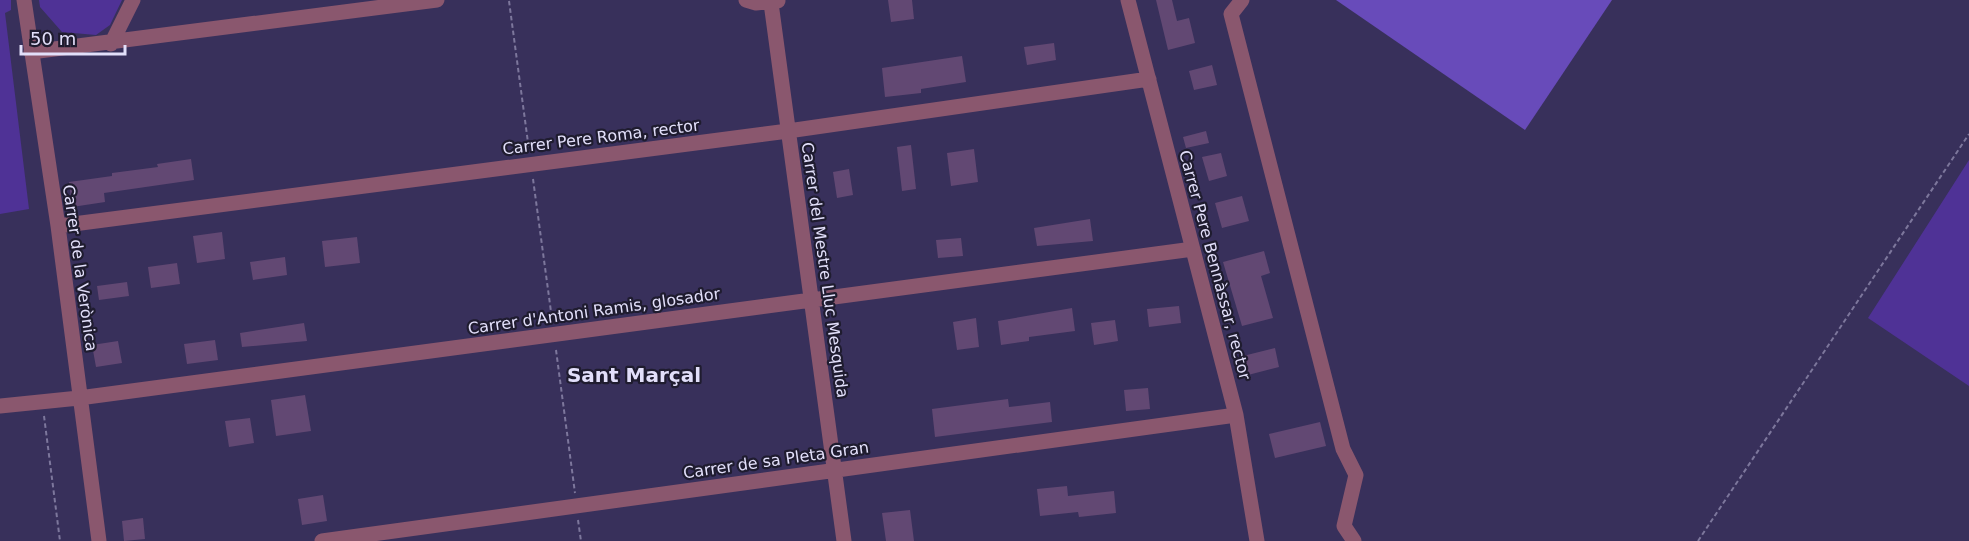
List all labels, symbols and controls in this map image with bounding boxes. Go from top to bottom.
scale bar [21,18,124,56]
text: 50 m [30,28,76,49]
street label: Carrer Pere Roma, rector [501,115,701,159]
street label: Carrer del Mestre Lluc Mesquida [798,141,852,399]
street label: Carrer Pere Bennàssar, rector [1175,148,1255,382]
street label: Carrer de la Verònica [59,183,101,353]
street label: Carrer d'Antoni Ramis, glosador [467,284,722,338]
district label: Sant Marçal [567,363,701,387]
street label: Carrer de sa Pleta Gran [682,438,870,482]

